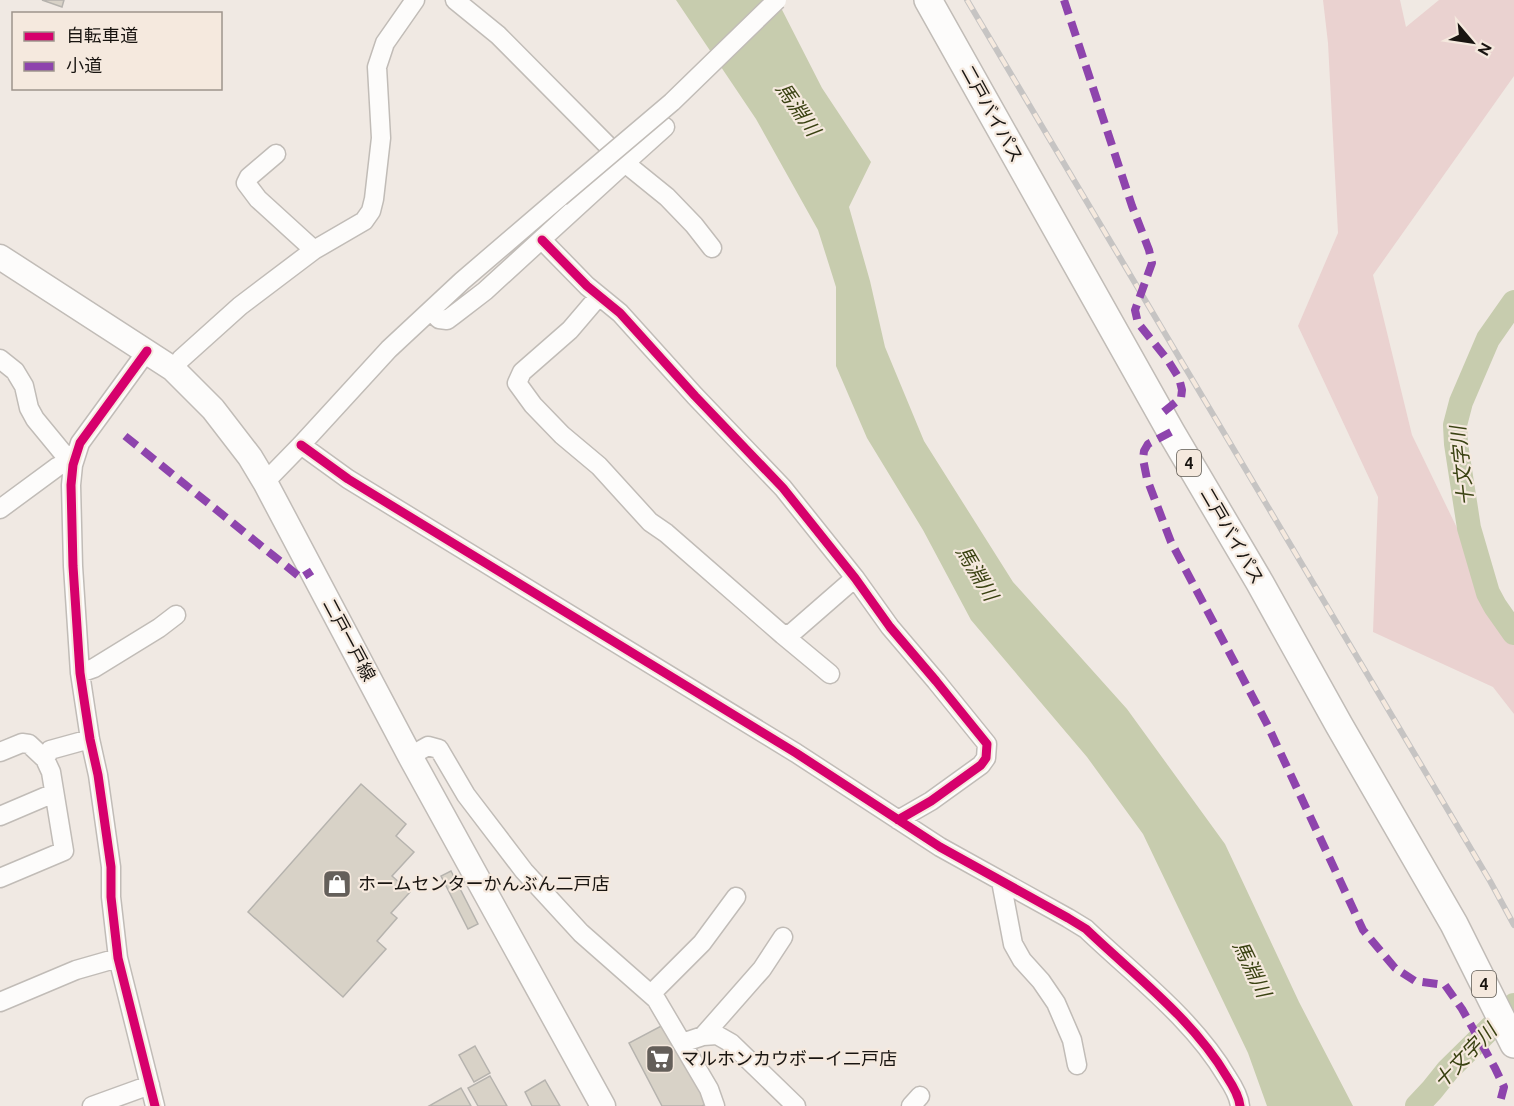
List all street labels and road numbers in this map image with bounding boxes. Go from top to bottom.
street label: 二戸バイパス [958,62,1028,165]
road number: 4 [1177,450,1201,476]
street label: 二戸バイパス [1197,484,1268,587]
street label: 二戸一戸線 [320,595,380,684]
road number: 4 [1472,971,1496,997]

